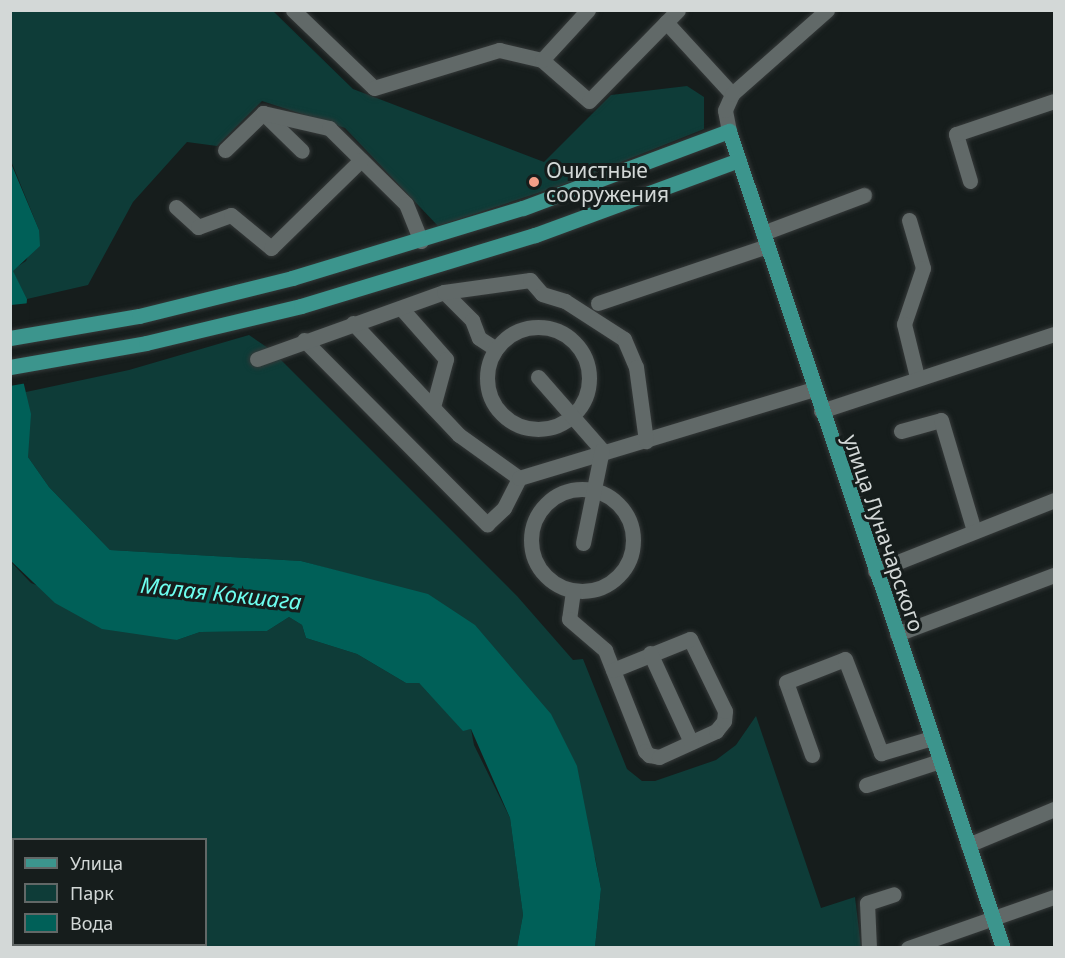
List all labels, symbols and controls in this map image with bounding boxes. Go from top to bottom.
place label: Очистные сооружения [546,157,669,207]
marker: Очистные сооружения [527,175,541,189]
street label: улица Луначарского [838,431,930,635]
water label: Малая Кокшага [139,571,303,615]
legend [12,838,207,946]
text: Улица [70,851,123,875]
text: Парк [70,881,114,905]
text: Вода [70,911,113,935]

